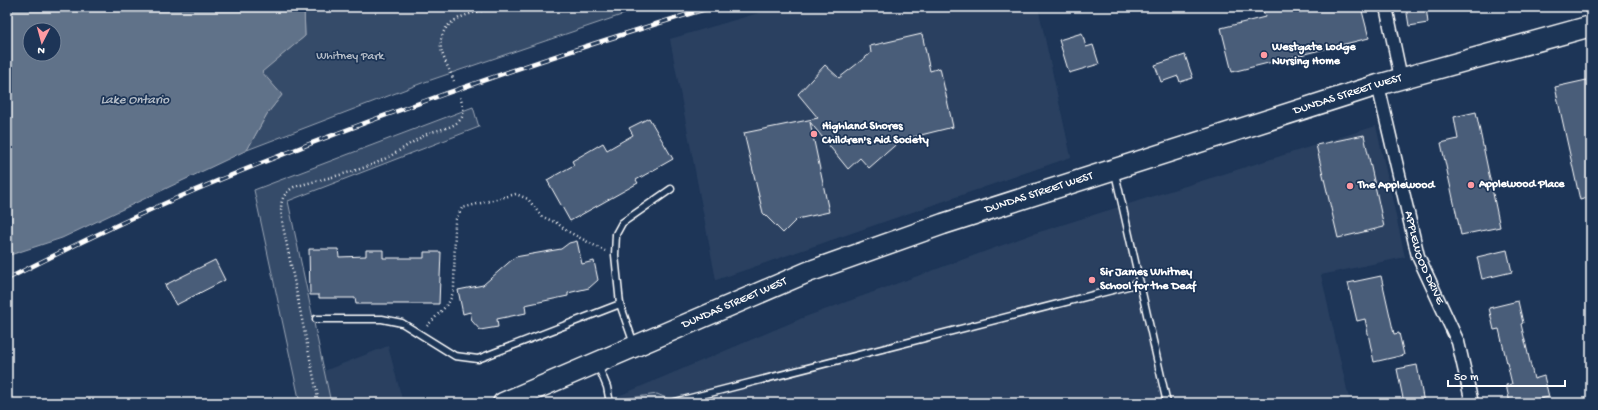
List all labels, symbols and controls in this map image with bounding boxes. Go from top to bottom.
north arrow [22,22,62,62]
place label: Westgate Lodge Nursing Home [1271,41,1357,69]
text: N [37,44,45,56]
park label: Whitney Park [316,50,385,64]
marker: Westgate Lodge Nursing Home [1259,50,1269,60]
street label: DUNDAS STREET WEST [1291,71,1405,119]
water label: Lake Ontario [101,93,170,108]
place label: Highland Shores Children's Aid Society [821,120,929,148]
marker: Highland Shores Children's Aid Society [809,129,819,139]
street label: DUNDAS STREET WEST [982,169,1096,217]
place label: Applewood Place [1478,178,1565,192]
place label: The Applewood [1357,179,1437,193]
marker: Applewood Place [1466,180,1476,190]
marker: The Applewood [1345,181,1355,191]
street label: APPLEWOOD DRIVE [1401,210,1447,307]
place label: Sir James Whitney School for the Deaf [1100,266,1197,294]
street label: DUNDAS STREET WEST [679,274,790,333]
marker: Sir James Whitney School for the Deaf [1087,275,1097,285]
scale bar [1448,362,1565,388]
text: 50 m [1454,371,1479,385]

